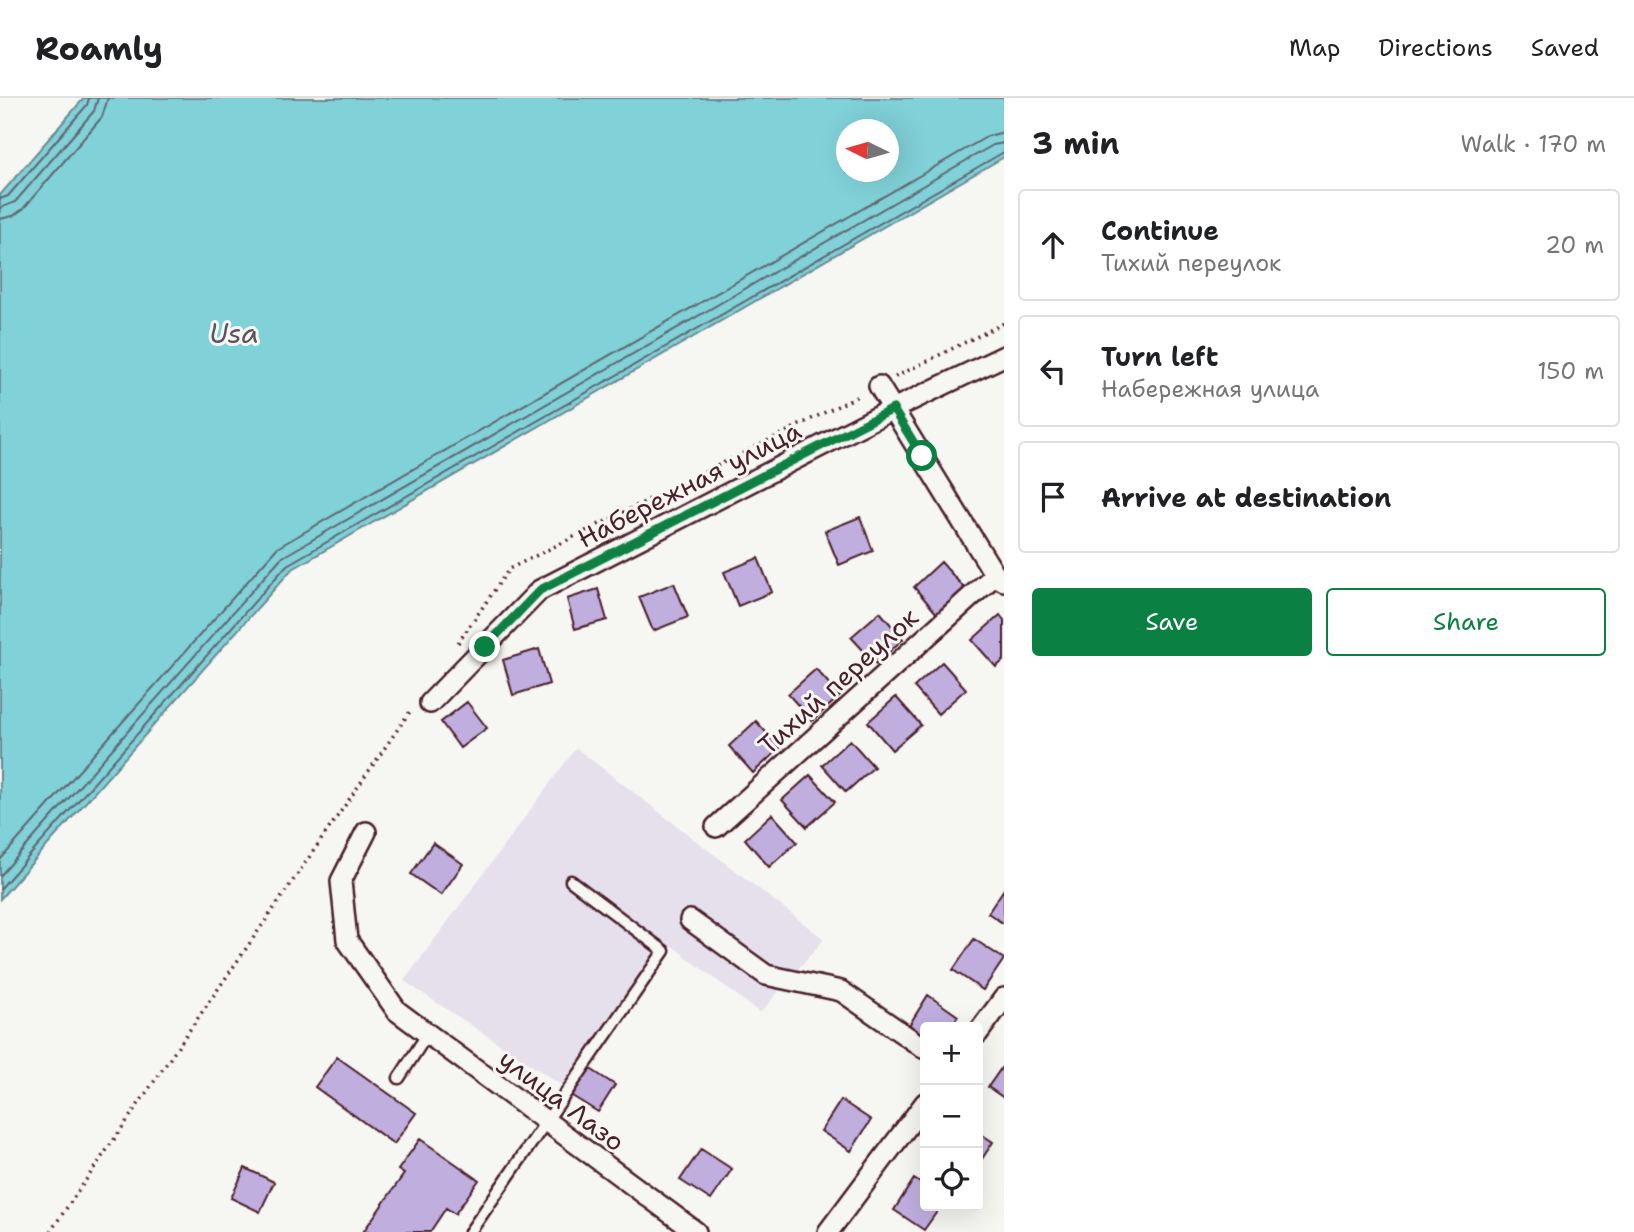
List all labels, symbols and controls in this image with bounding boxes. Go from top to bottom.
text: Roamly [35,26,163,71]
text: Map [1289,32,1340,64]
text: Directions [1378,32,1493,64]
text: Saved [1531,32,1599,64]
north arrow [836,119,899,182]
text: 3 min [1032,123,1119,164]
text: Walk · 170 m [1461,129,1606,159]
text: Continue [1101,213,1219,248]
icon: ahead [1034,226,1072,264]
text: 20 m [1545,230,1604,260]
text: Тихий переулок [1101,248,1281,278]
water label: Usa [209,314,259,352]
text: Turn left [1101,339,1218,374]
icon: left [1034,352,1072,390]
text: 150 m [1537,356,1604,386]
text: Набережная улица [1101,374,1319,404]
street label: Набережная улица [571,412,807,556]
route start [906,440,937,471]
icon: arrive [1034,478,1072,516]
text: Arrive at destination [1101,480,1391,515]
button: Save [1032,588,1312,656]
button: Share [1326,588,1606,656]
street label: Тихий переулок [751,600,926,762]
route end [469,631,500,662]
map controls [920,1022,983,1211]
button: + [920,1022,983,1085]
street label: улица Лазо [492,1041,632,1159]
button: − [920,1085,983,1148]
button: locate [920,1148,983,1211]

